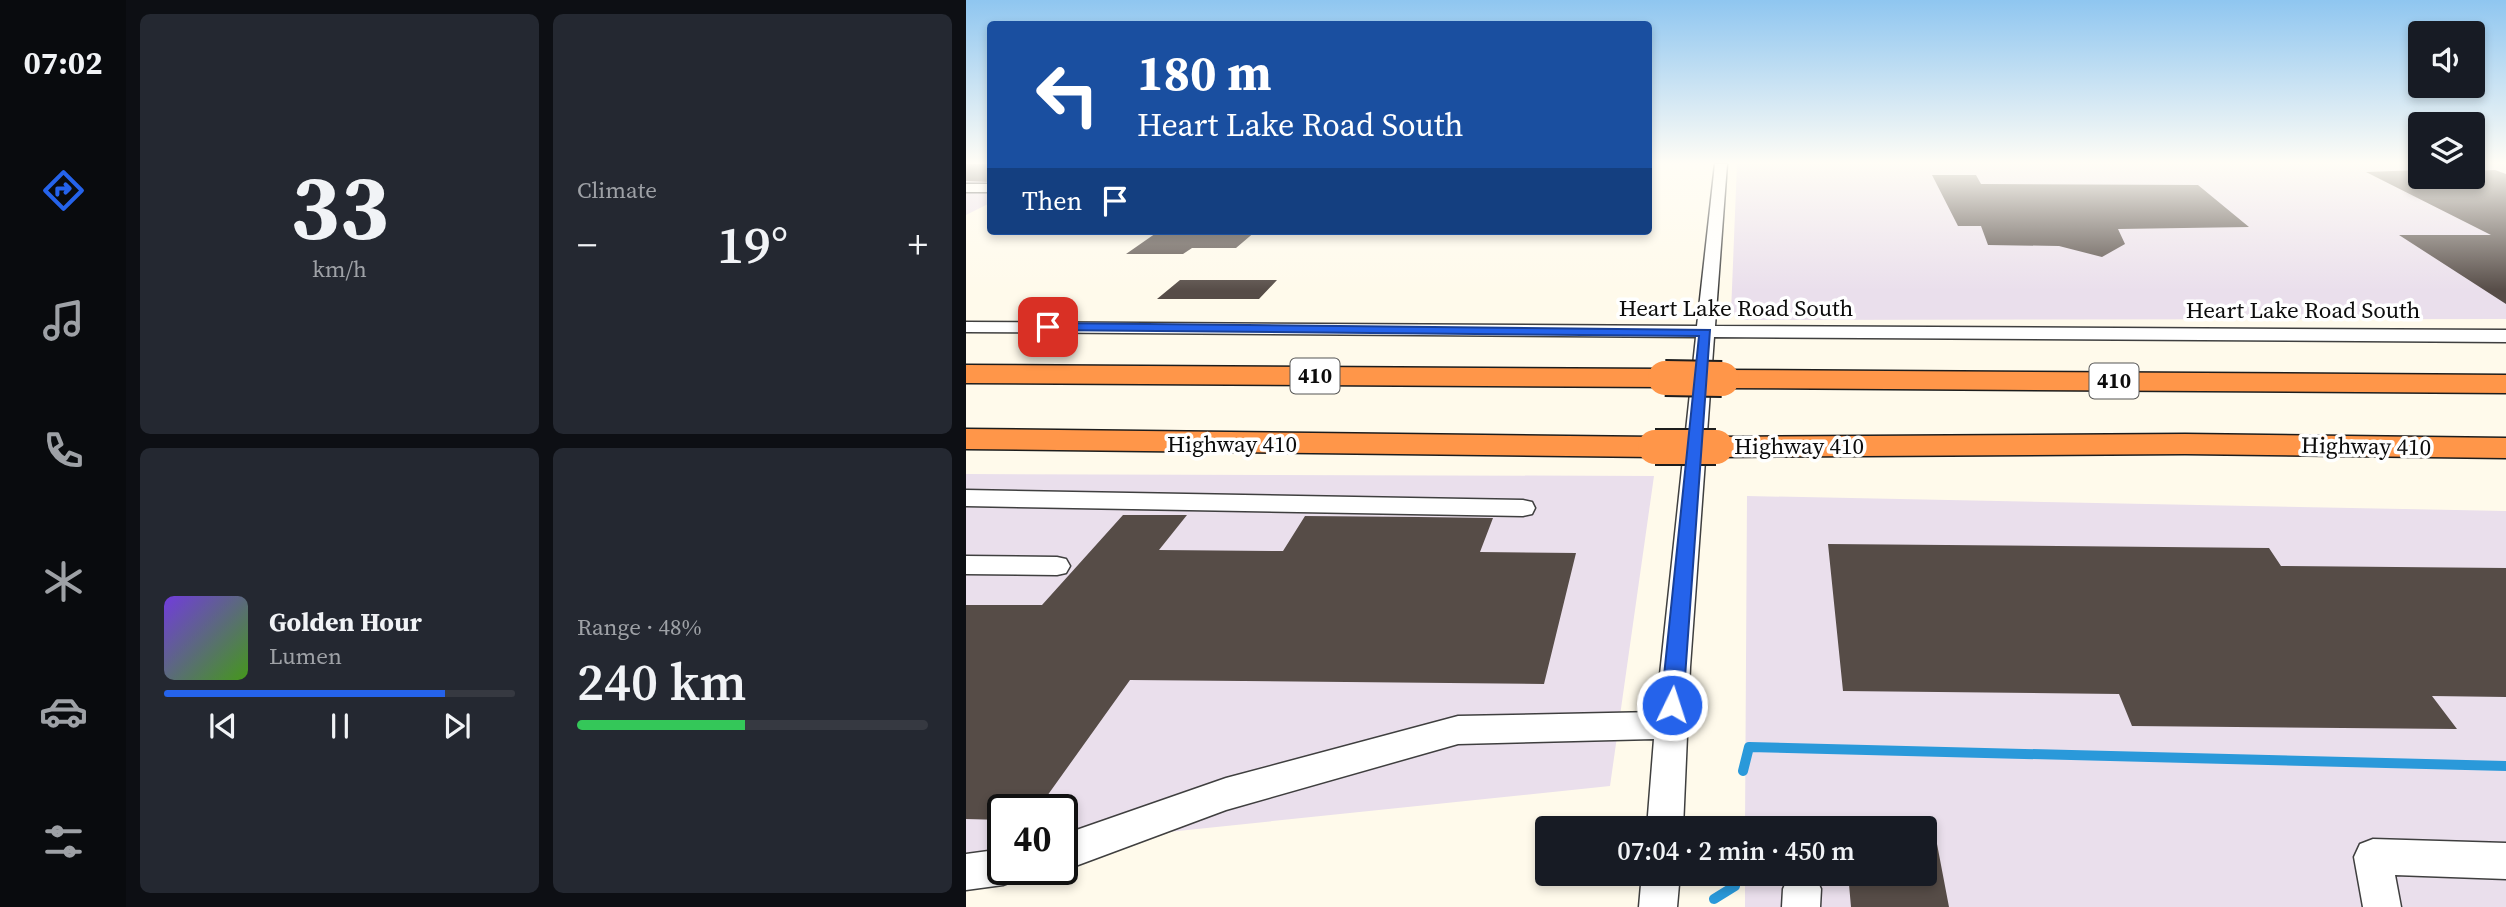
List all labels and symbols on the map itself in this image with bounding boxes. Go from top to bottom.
street label: Heart Lake Road South [1619,292,1854,324]
street label: Heart Lake Road South [2186,294,2421,326]
pin [1018,297,1078,357]
road number: 410 [1290,358,1340,394]
road number: 410 [2090,364,2138,398]
street label: Highway 410 [1167,428,1297,460]
street label: Highway 410 [2301,429,2431,463]
street label: Highway 410 [1734,430,1864,462]
position arrow [1635,668,1709,742]
speed limit sign: 40 [987,794,1078,885]

